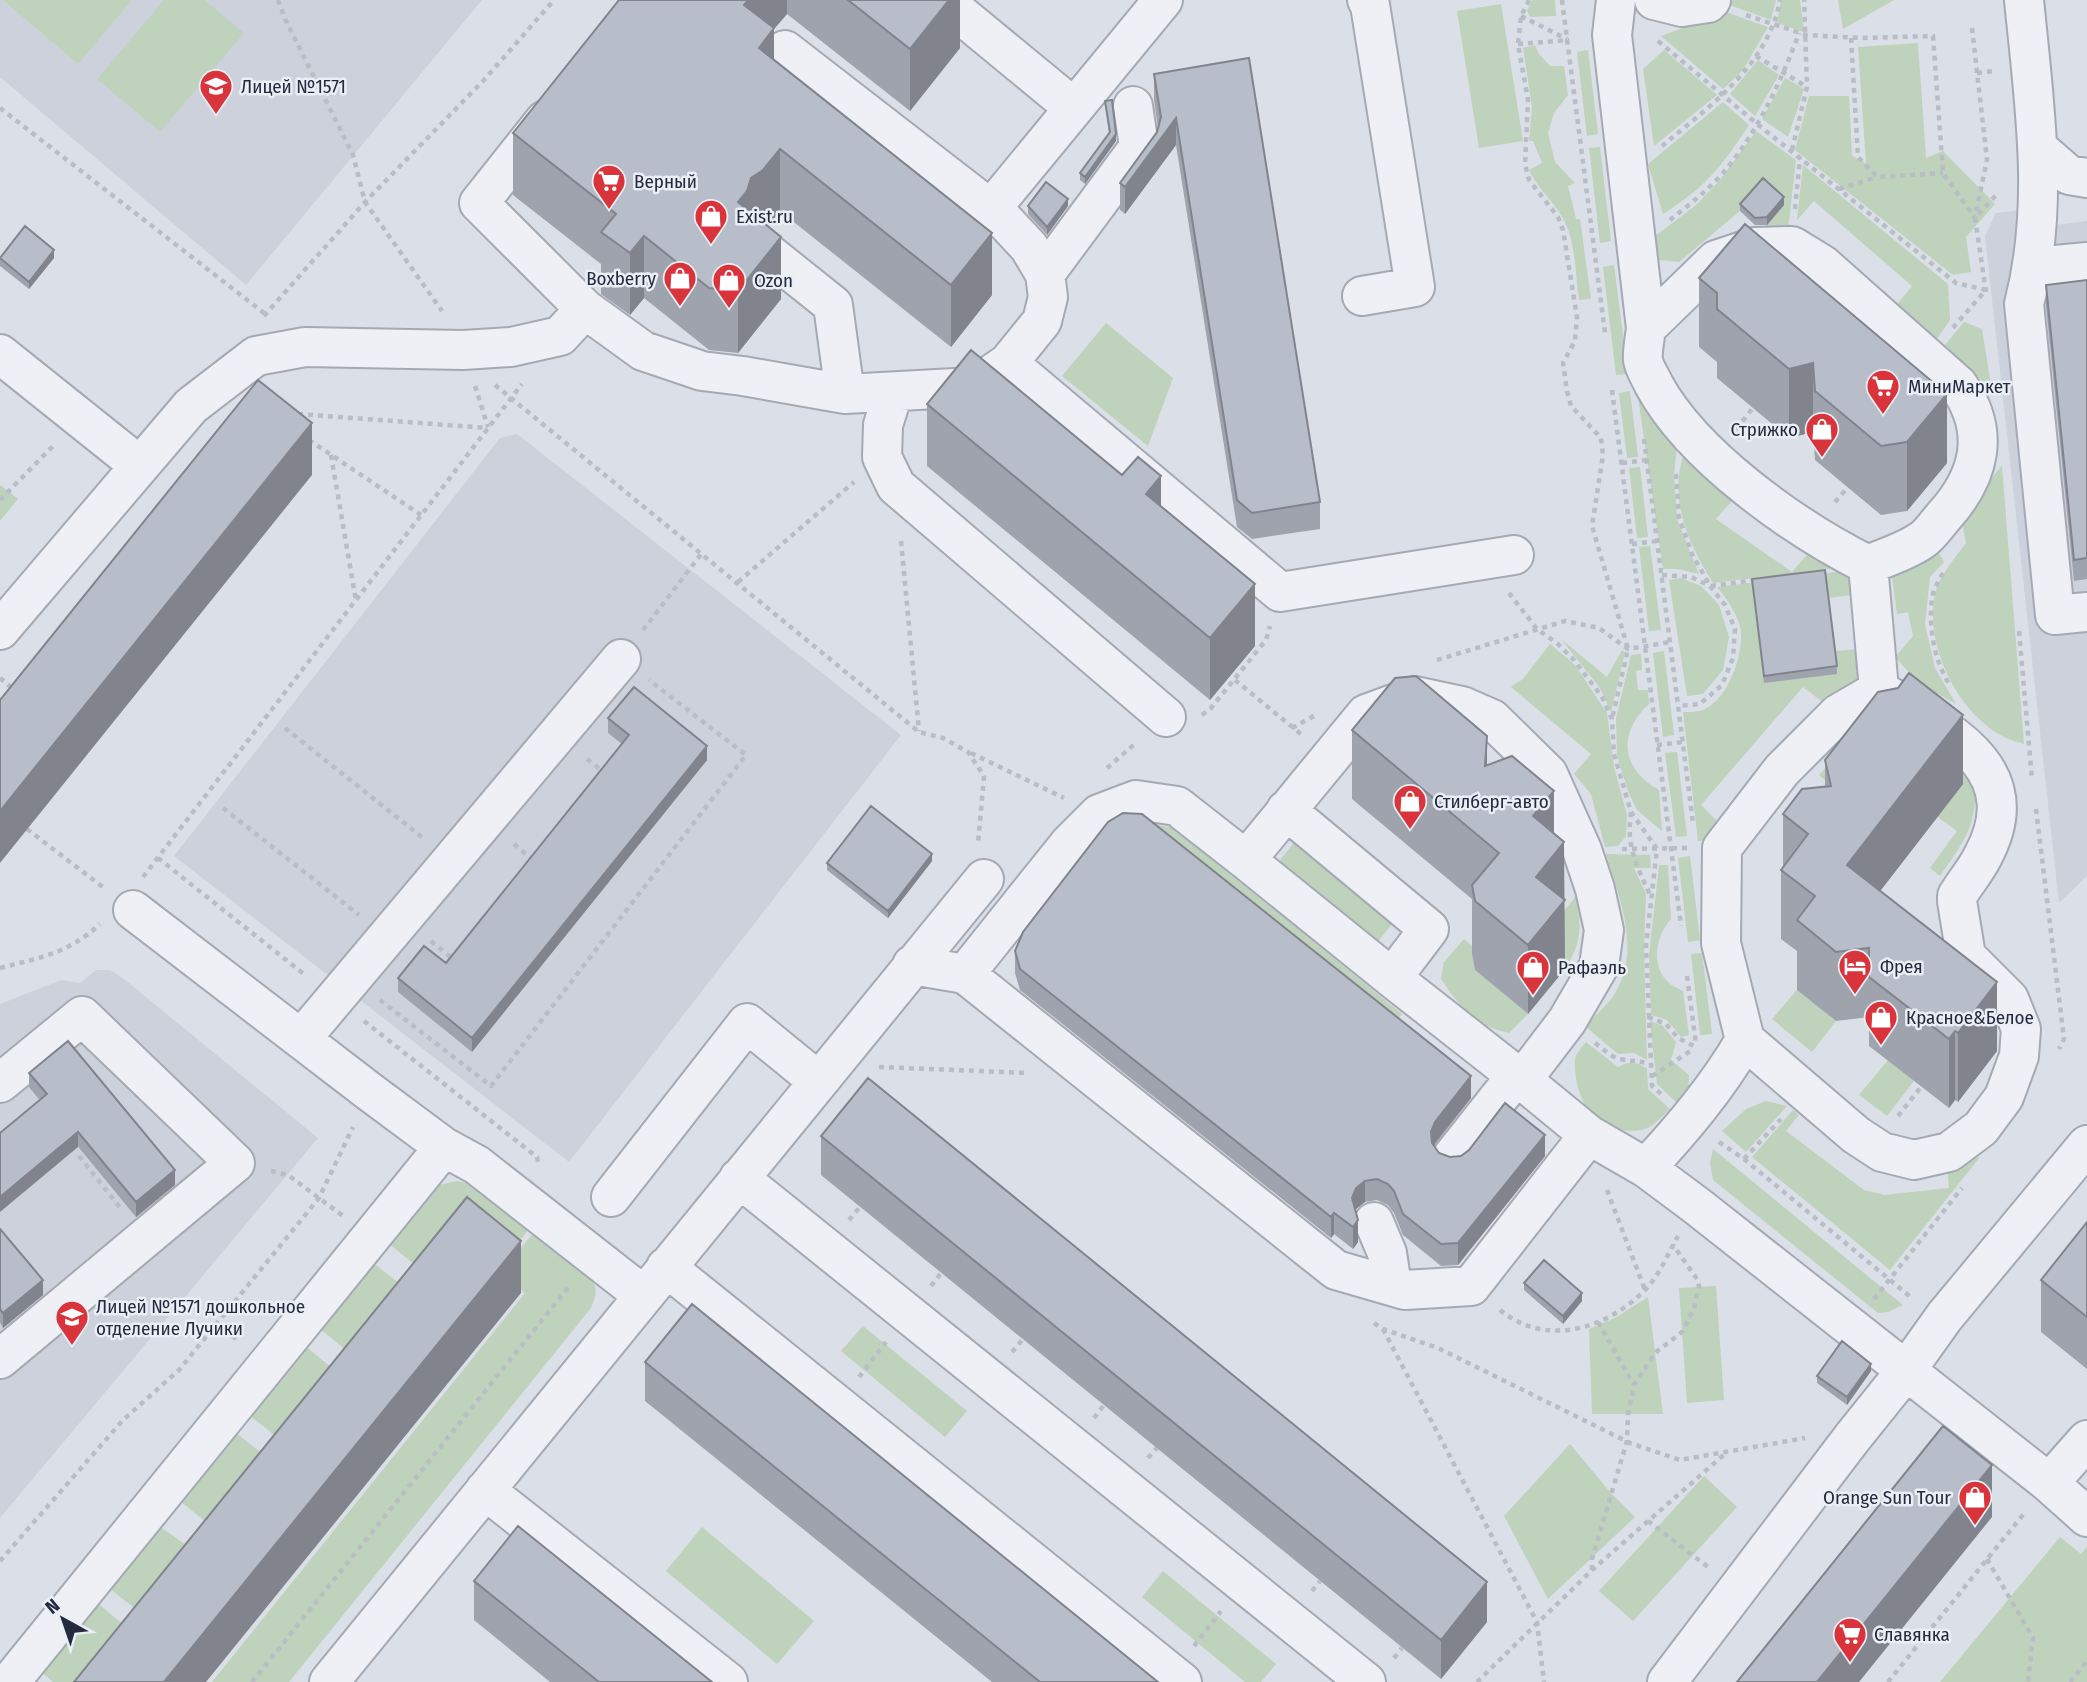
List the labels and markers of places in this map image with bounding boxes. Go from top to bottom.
school or university icon: Лицей №1571 [197,67,235,116]
place label: Лицей №1571 [241,75,346,98]
supermarket icon: Верный [590,162,628,211]
place label: Верный [634,170,697,193]
shop icon: Exist.ru [692,197,730,246]
place label: Exist.ru [736,205,793,228]
shop icon: Boxberry [661,259,699,308]
shop icon: Ozon [710,261,748,310]
place label: Boxberry [586,267,657,290]
place label: Ozon [754,269,793,292]
supermarket icon: МиниМаркет [1864,367,1902,416]
place label: МиниМаркет [1908,375,2011,398]
shop icon: Стрижко [1803,410,1841,459]
place label: Стрижко [1730,418,1798,441]
shop icon: Стилберг-авто [1391,782,1429,831]
place label: Стилберг-авто [1434,790,1549,813]
hotel icon: Фрея [1836,947,1874,996]
shop icon: Рафаэль [1514,948,1552,997]
place label: Фрея [1880,955,1923,978]
place label: Рафаэль [1558,956,1626,979]
shop icon: Красное&Белое [1862,998,1900,1047]
place label: Красное&Белое [1906,1006,2034,1029]
place label: Лицей №1571 дошкольное отделение Лучики [96,1295,305,1340]
school or university icon: Лицей №1571 дошкольное отделение Лучики [53,1298,91,1347]
shop icon: Orange Sun Tour [1956,1478,1994,1527]
place label: Orange Sun Tour [1823,1486,1951,1509]
supermarket icon: Славянка [1831,1615,1869,1664]
place label: Славянка [1874,1623,1950,1646]

